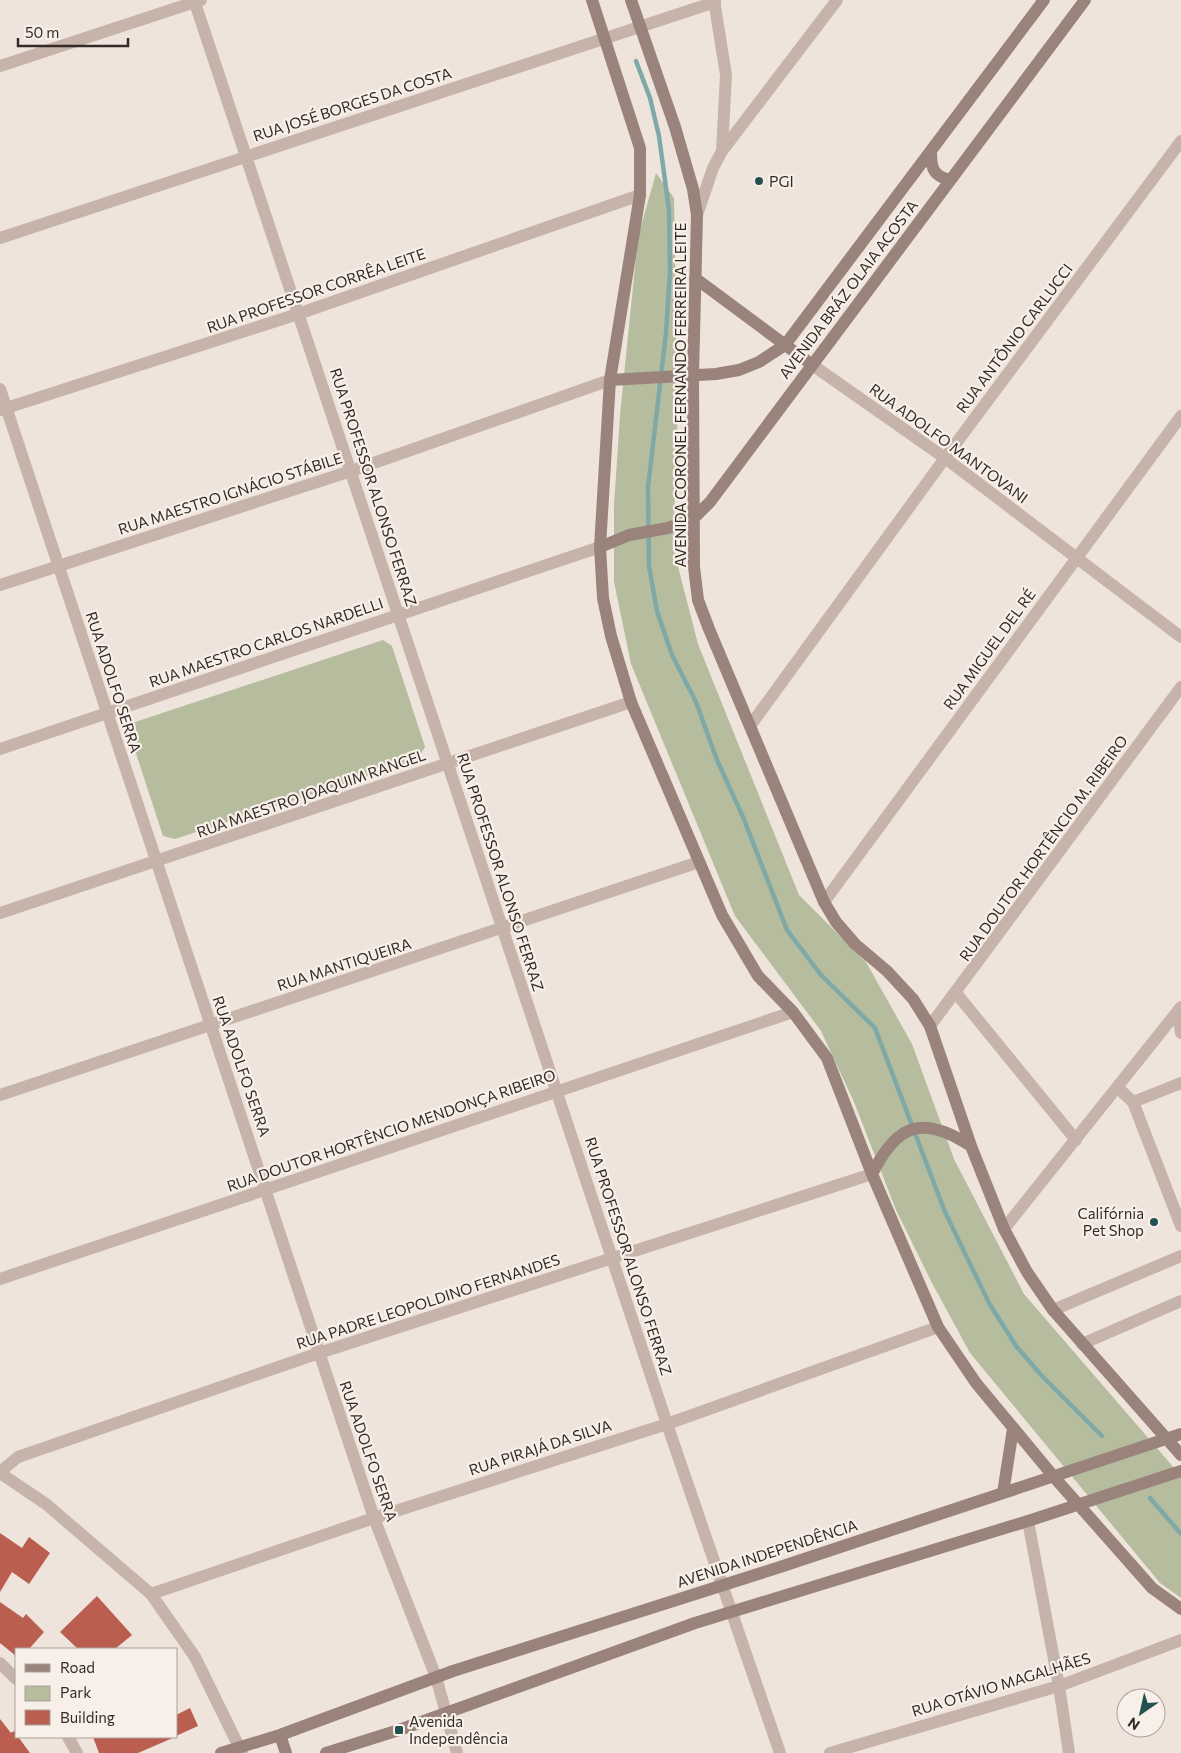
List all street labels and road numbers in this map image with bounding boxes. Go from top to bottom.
street label: RUA JOSÉ BORGES DA COSTA [250,62,454,145]
street label: AVENIDA BRÁZ OLAIA ACOSTA [774,195,921,382]
street label: AVENIDA CORONEL FERNANDO FERREIRA LEITE [671,222,689,567]
street label: RUA PROFESSOR CORRÊA LEITE [204,243,428,336]
street label: RUA ANTÔNIO CARLUCCI [951,259,1076,416]
street label: RUA PROFESSOR ALONSO FERRAZ [327,366,421,608]
street label: RUA ADOLFO MANTOVANI [866,379,1032,507]
street label: RUA MAESTRO IGNÁCIO STÁBILE [115,447,345,538]
street label: RUA MIGUEL DEL RÉ [938,585,1039,713]
street label: RUA MAESTRO CARLOS NARDELLI [147,593,385,691]
street label: RUA ADOLFO SERRA [83,609,145,755]
street label: RUA DOUTOR HORTÊNCIO M. RIBEIRO [954,731,1131,964]
street label: RUA MAESTRO JOAQUIM RANGEL [194,745,428,841]
street label: RUA PROFESSOR ALONSO FERRAZ [454,751,548,993]
street label: RUA MANTIQUEIRA [275,934,413,994]
street label: RUA ADOLFO SERRA [209,993,275,1139]
street label: RUA DOUTOR HORTÊNCIO MENDONÇA RIBEIRO [224,1064,558,1195]
street label: RUA PROFESSOR ALONSO FERRAZ [582,1135,676,1377]
street label: RUA PADRE LEOPOLDINO FERNANDES [294,1250,562,1352]
street label: RUA ADOLFO SERRA [336,1378,402,1524]
street label: RUA PIRAJÁ DA SILVA [466,1414,614,1479]
street label: AVENIDA INDEPENDÊNCIA [674,1514,860,1591]
street label: RUA OTÁVIO MAGALHÃES [909,1647,1093,1720]

